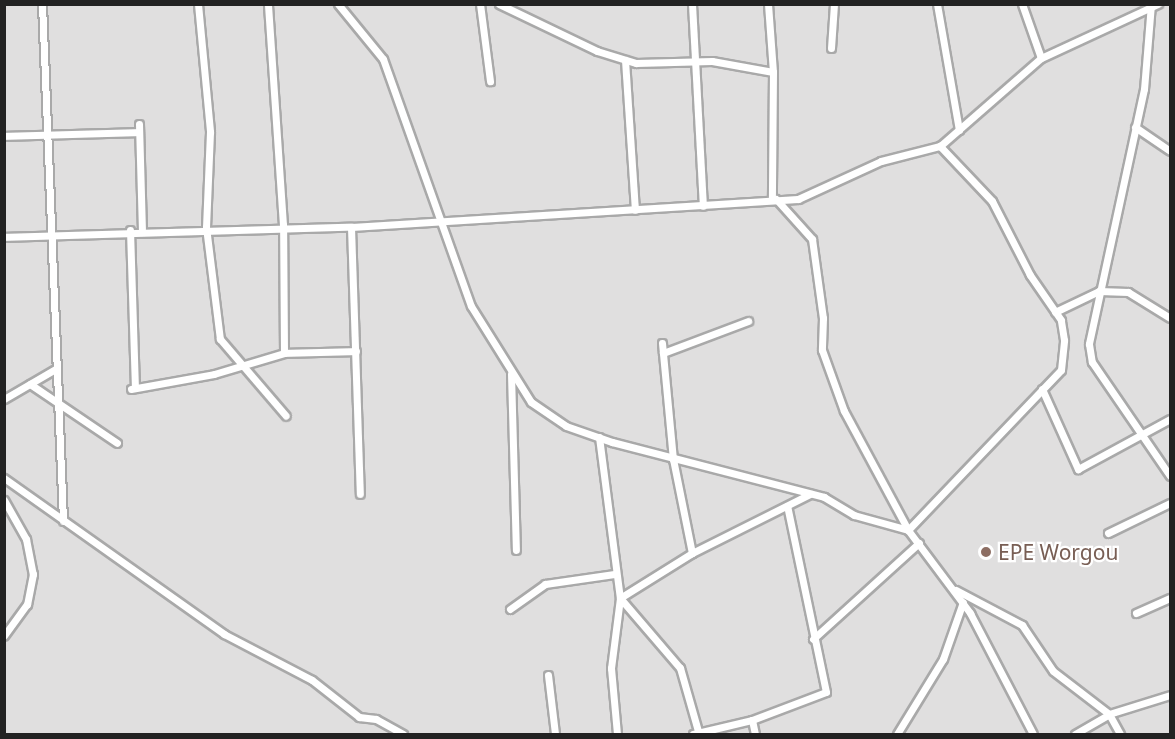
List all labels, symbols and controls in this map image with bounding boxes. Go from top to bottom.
place label: EPE Worgou [998,539,1118,565]
marker: EPE Worgou [979,545,993,559]

